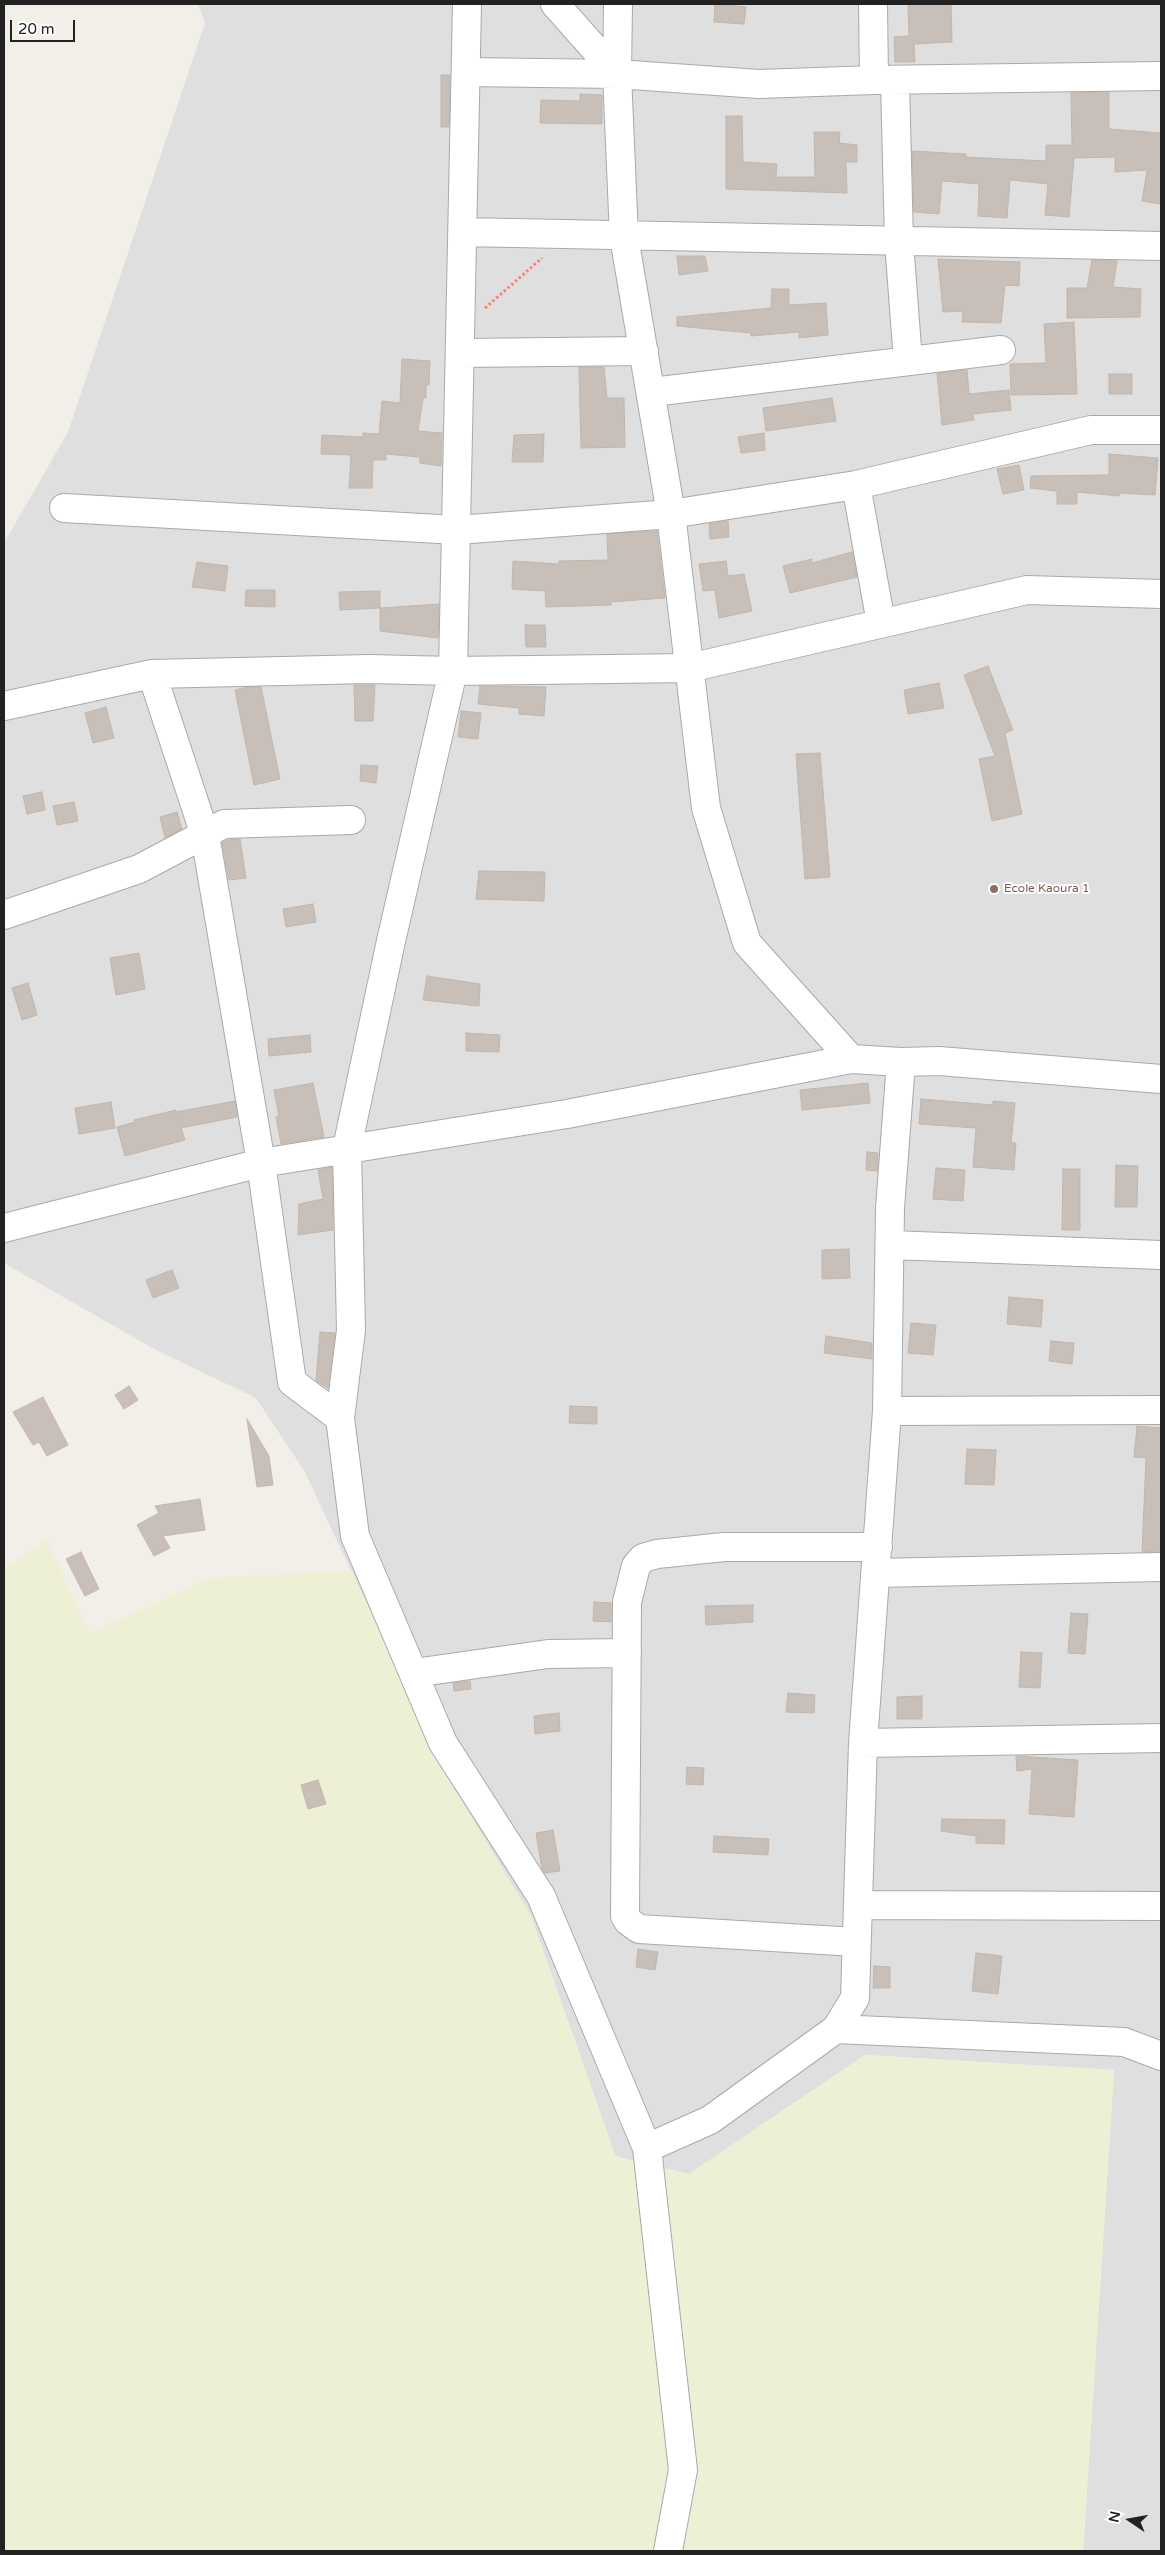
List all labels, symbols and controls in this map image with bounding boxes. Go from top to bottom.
scale bar [12,10,78,42]
text: 20 m [18,20,55,38]
place label: Ecole Kaoura 1 [1004,882,1089,896]
marker: Ecole Kaoura 1 [988,883,1000,895]
north arrow [1105,2495,1155,2545]
text: N [1105,2510,1124,2524]

